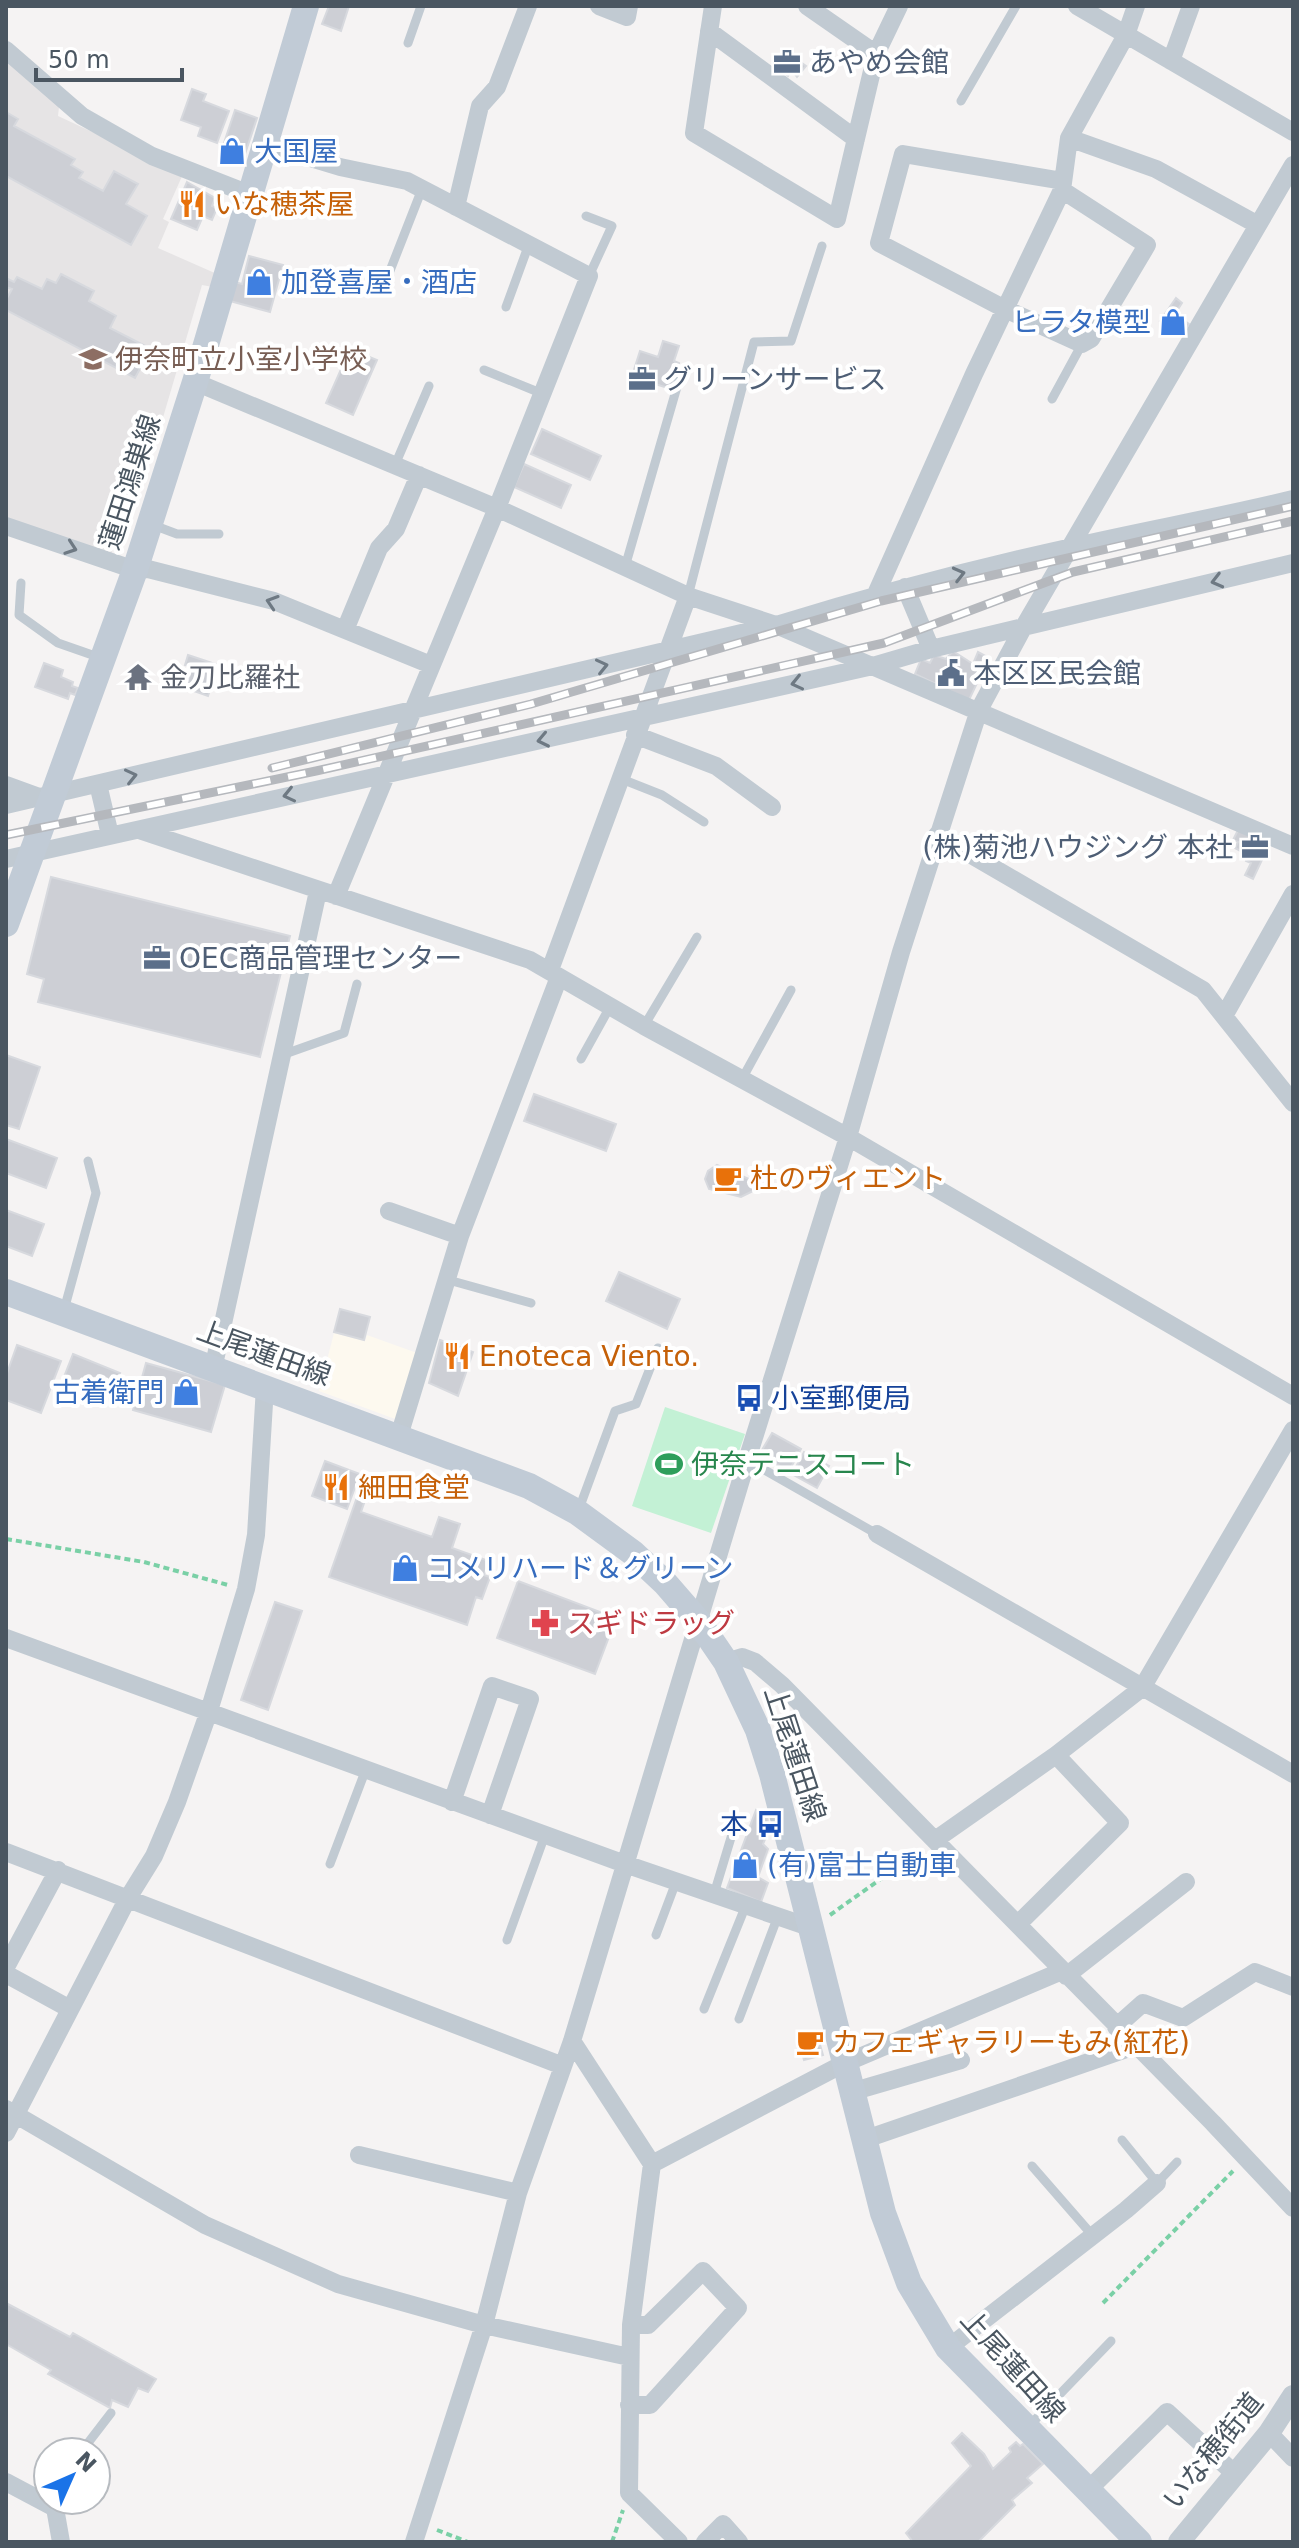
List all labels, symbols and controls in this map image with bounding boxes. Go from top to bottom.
scale bar [36,32,182,82]
text: 50 m [48,46,110,74]
place label: あやめ会館 [809,46,949,79]
office icon: あやめ会館 [772,47,802,77]
place label: 大国屋 [254,135,338,168]
shop icon: 大国屋 [217,136,247,166]
place label: いな穂茶屋 [214,188,354,221]
restaurant icon: いな穂茶屋 [177,189,207,219]
place label: 加登喜屋・酒店 [281,266,477,299]
shop icon: 加登喜屋・酒店 [244,267,274,297]
place label: ヒラタ模型 [1011,306,1151,339]
shop icon: ヒラタ模型 [1158,307,1188,337]
place label: 伊奈町立小室小学校 [115,343,367,376]
school or university icon: 伊奈町立小室小学校 [78,344,108,374]
place label: グリーンサービス [664,363,887,396]
office icon: グリーンサービス [627,364,657,394]
street label: 蓮田鴻巣線 [93,410,167,554]
one-way arrow [63,538,77,555]
one-way arrow [952,566,966,583]
one-way arrow [1211,572,1225,589]
one-way arrow [266,595,280,611]
place label: 本区区民会館 [973,657,1141,690]
one-way arrow [595,658,608,675]
public building icon: 本区区民会館 [936,658,966,688]
place label: 金刀比羅社 [160,661,300,694]
temple icon: 金刀比羅社 [123,662,153,692]
one-way arrow [790,674,804,691]
one-way arrow [536,730,550,747]
one-way arrow [123,768,137,785]
one-way arrow [283,786,296,803]
place label: (株)菊池ハウジング 本社 [922,831,1233,864]
office icon: (株)菊池ハウジング 本社 [1240,832,1270,862]
place label: OEC商品管理センター [179,942,462,975]
office icon: OEC商品管理センター [142,943,172,973]
place label: 杜のヴィエント [750,1162,946,1195]
cafe icon: 杜のヴィエント [713,1163,743,1193]
street label: 上尾蓮田線 [193,1314,335,1392]
place label: Enoteca Viento. [479,1340,699,1373]
restaurant icon: Enoteca Viento. [442,1341,472,1371]
place label: 古着衛門 [52,1376,164,1409]
shop icon: 古着衛門 [171,1377,201,1407]
place label: 小室郵便局 [771,1382,911,1415]
bus stop icon: 小室郵便局 [734,1383,764,1413]
place label: 伊奈テニスコート [691,1448,915,1481]
sports icon: 伊奈テニスコート [654,1449,684,1479]
place label: 細田食堂 [358,1471,470,1504]
restaurant icon: 細田食堂 [321,1472,351,1502]
place label: コメリハード＆グリーン [427,1552,734,1585]
shop icon: コメリハード＆グリーン [390,1553,420,1583]
place label: スギドラッグ [567,1607,735,1640]
pharmacy icon: スギドラッグ [530,1608,560,1638]
street label: 上尾蓮田線 [758,1682,832,1826]
place label: 本 [720,1808,748,1841]
bus stop icon: 本 [755,1809,785,1839]
place label: (有)富士自動車 [767,1849,957,1882]
shop icon: (有)富士自動車 [730,1850,760,1880]
place label: カフェギャラリーもみ(紅花) [832,2026,1190,2059]
cafe icon: カフェギャラリーもみ(紅花) [795,2027,825,2057]
street label: 上尾蓮田線 [954,2303,1072,2429]
street label: いな穂街道 [1156,2386,1270,2516]
north arrow [32,2436,112,2516]
text: N [70,2447,101,2478]

